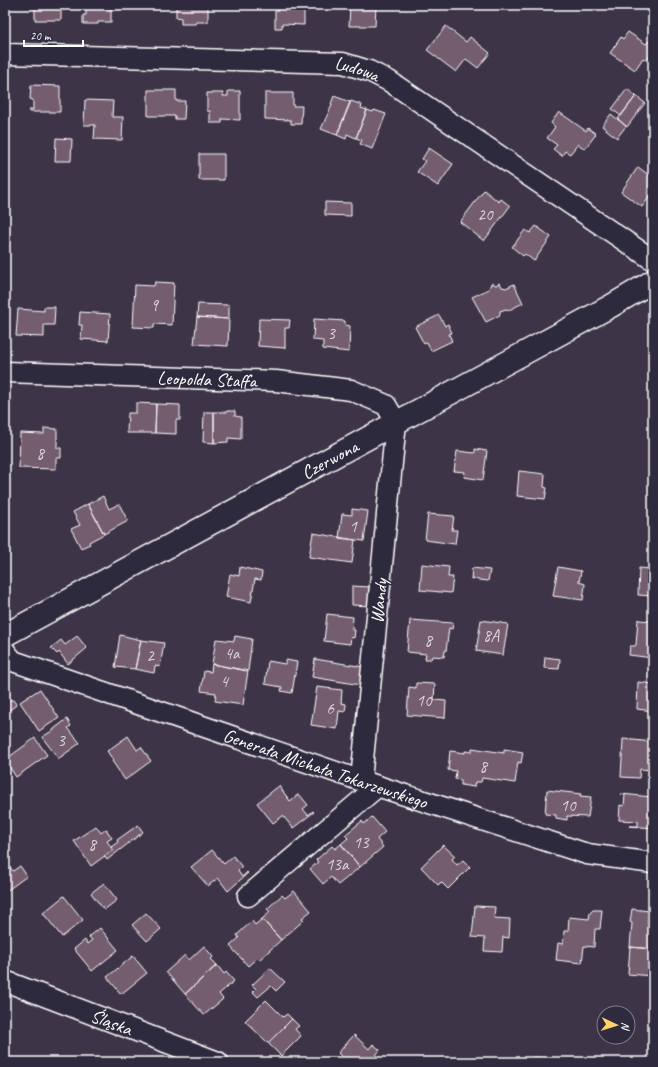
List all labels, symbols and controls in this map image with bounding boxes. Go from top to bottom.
scale bar [24,22,83,48]
text: 20 m [30,28,52,44]
street label: Ludowa [334,52,386,88]
house number: 20 [477,204,494,225]
house number: 9 [150,295,159,316]
house number: 3 [327,323,336,344]
street label: Leopolda Staffa [157,366,259,393]
street label: Czerwona [297,434,364,485]
house number: 8 [36,443,46,464]
house number: 1 [349,516,358,537]
street label: Wandy [365,576,393,624]
house number: 8A [483,625,501,646]
house number: 8 [424,630,434,651]
house number: 4a [224,643,241,664]
house number: 2 [146,645,155,666]
house number: 4 [220,671,230,692]
house number: 10 [416,690,433,711]
house number: 6 [326,698,335,719]
street label: Generała Michała Tokarzewskiego [220,723,431,815]
house number: 3 [57,730,66,751]
house number: 8 [479,756,489,777]
house number: 10 [560,795,577,816]
house number: 13 [353,832,370,853]
house number: 8 [88,834,98,855]
house number: 13a [326,854,350,875]
street label: Śląska [87,1004,137,1042]
north arrow [596,1005,636,1045]
text: N [619,1022,633,1032]

